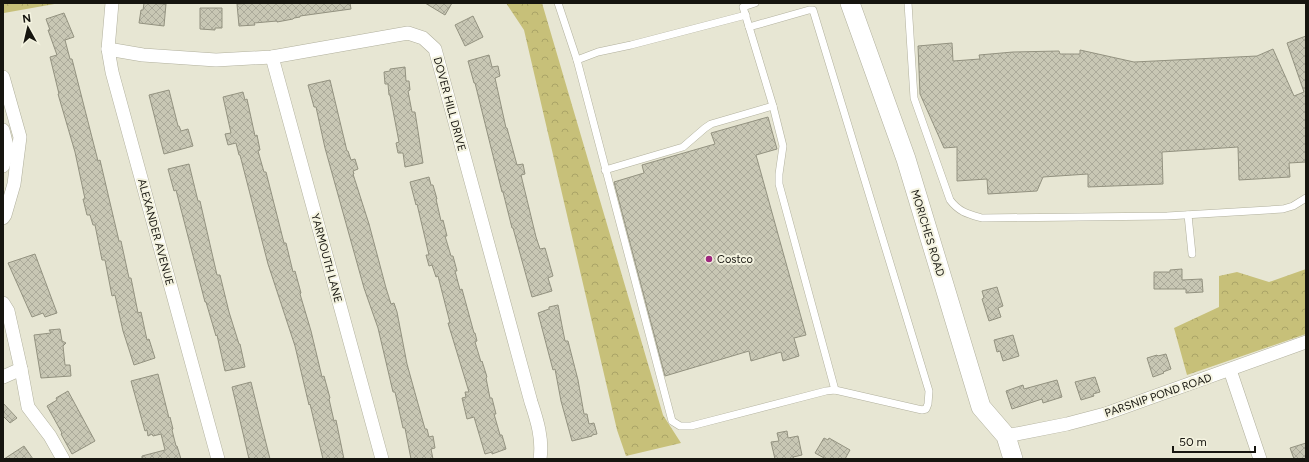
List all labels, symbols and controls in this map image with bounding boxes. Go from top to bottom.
north arrow [8,8,48,48]
text: N [22,12,32,26]
street label: DOVER HILL DRIVE [431,56,468,153]
street label: ALEXANDER AVENUE [135,177,176,287]
street label: MORICHES ROAD [908,188,947,279]
street label: YARMOUTH LANE [308,212,345,304]
place label: Costco [717,253,753,266]
marker: Costco [704,254,714,264]
street label: PARSNIP POND ROAD [1103,371,1214,420]
scale bar [1173,428,1255,454]
text: 50 m [1179,435,1207,449]

